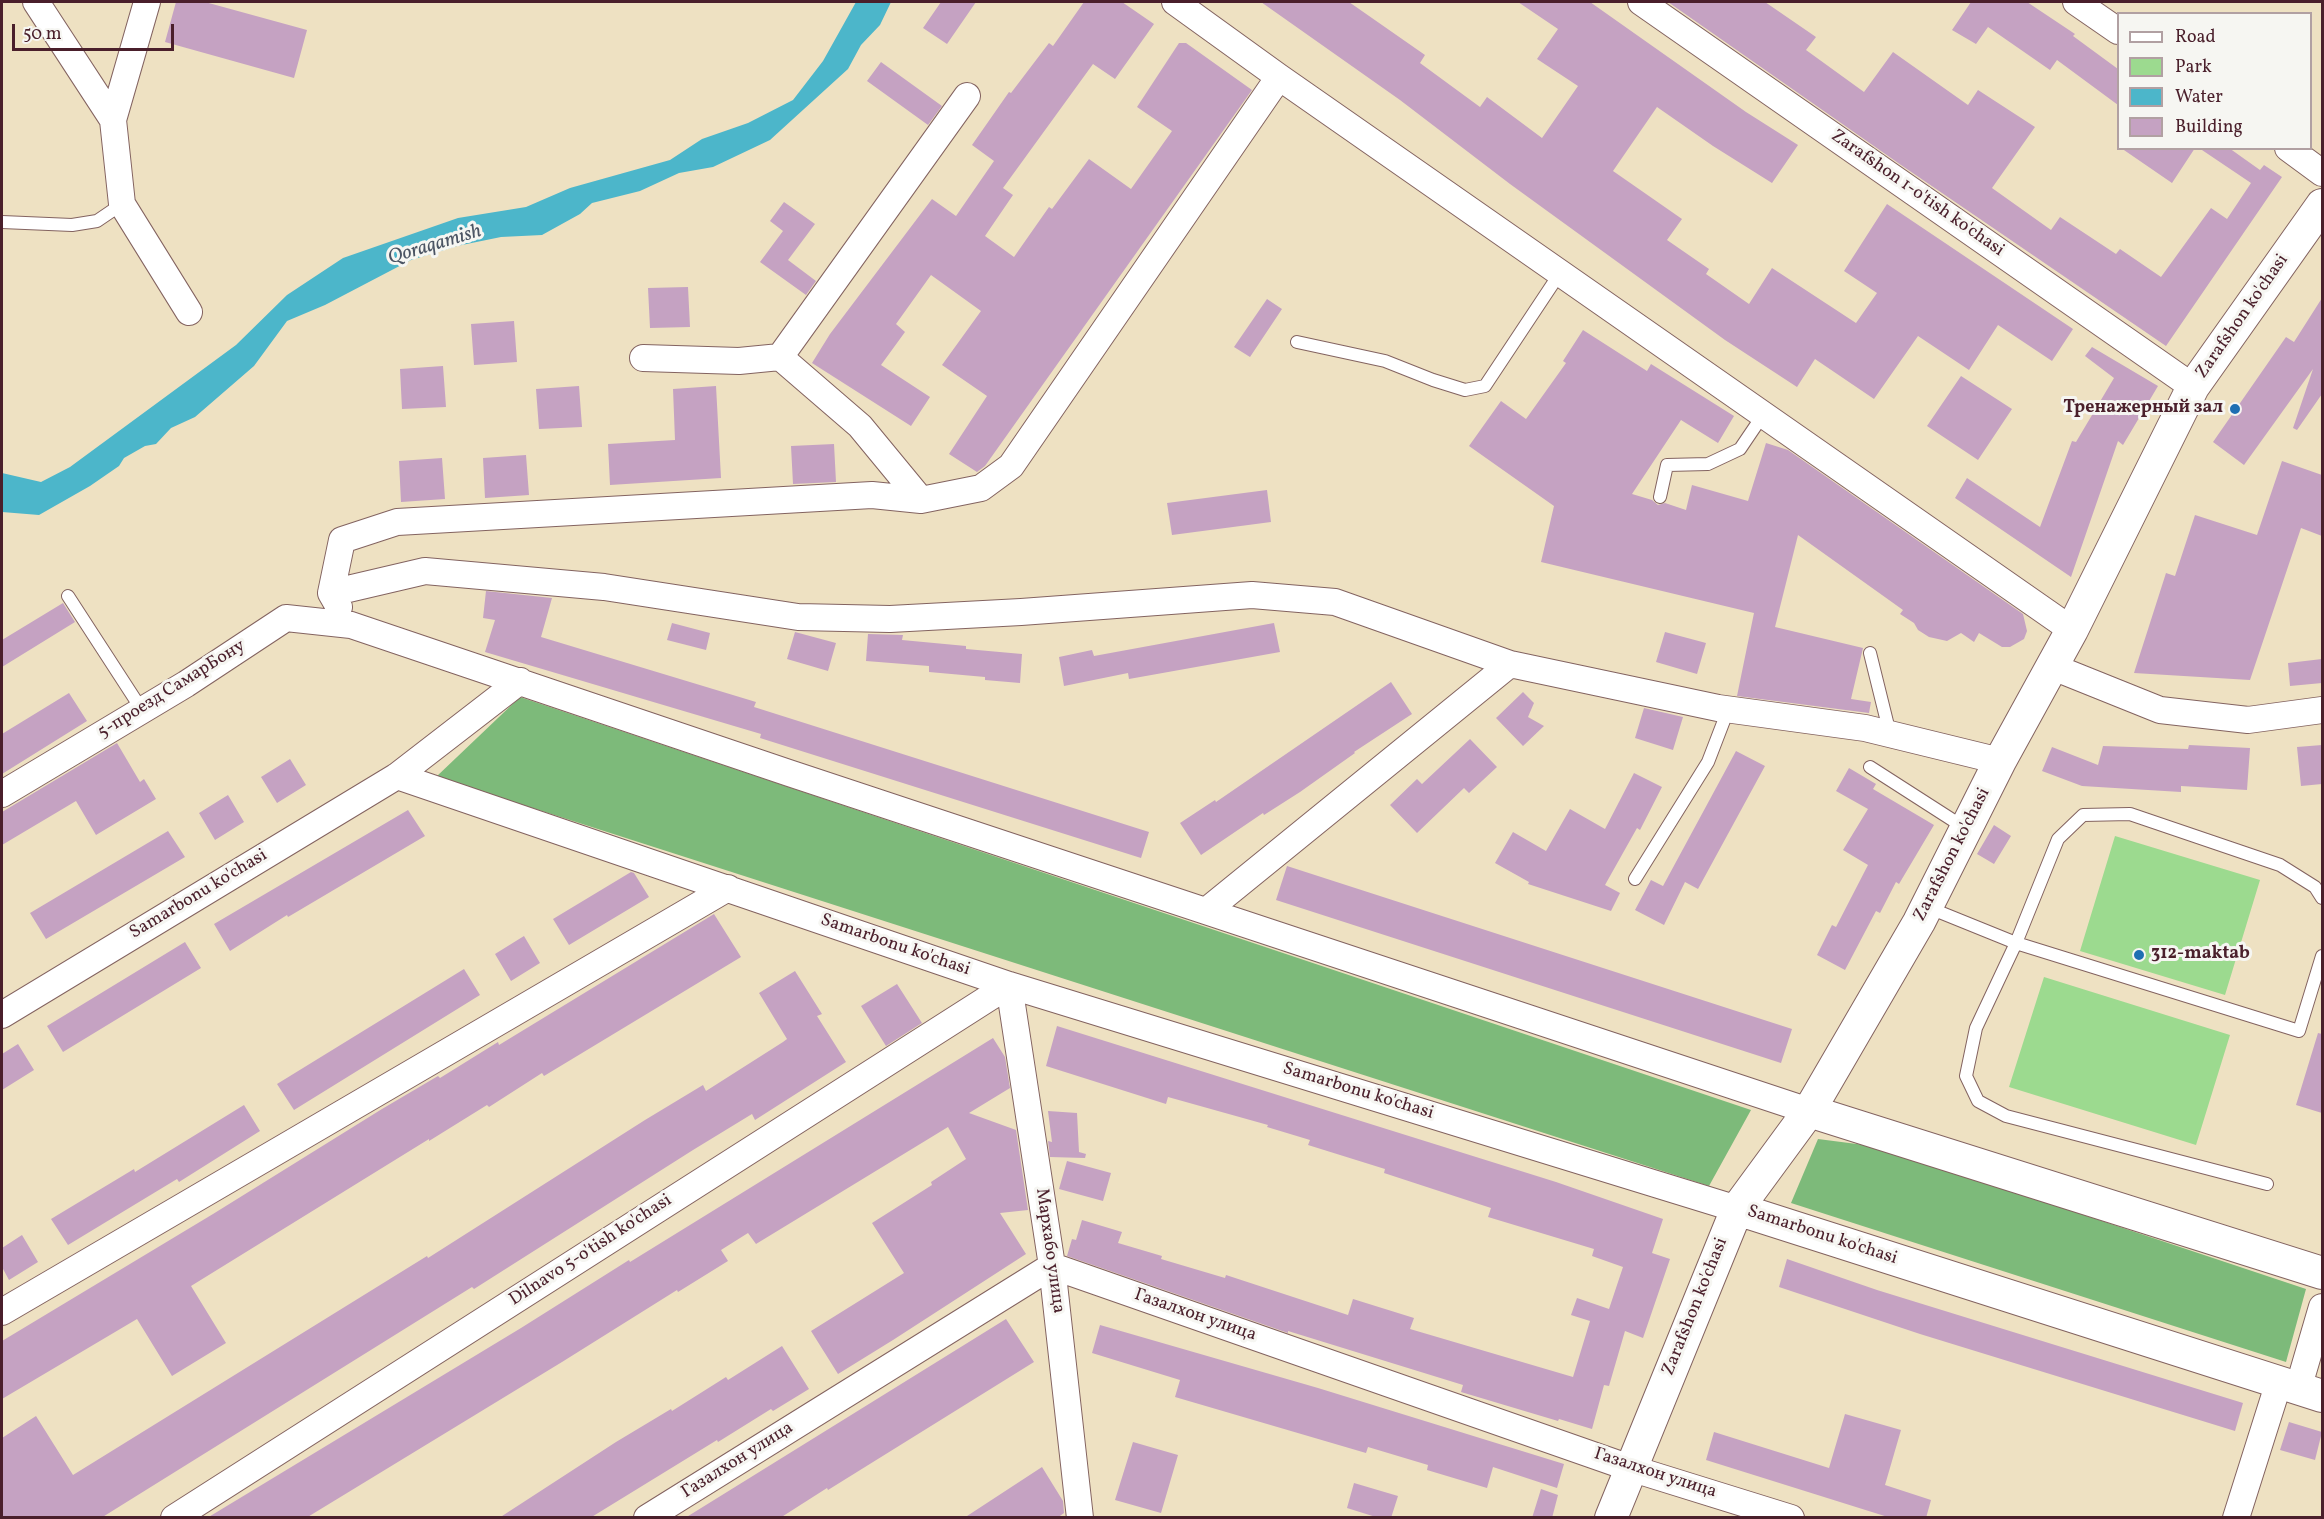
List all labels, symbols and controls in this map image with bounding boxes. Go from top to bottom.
scale bar [15,12,177,50]
legend [2117,12,2312,150]
text: 50 m [23,22,62,47]
text: Road [2175,25,2216,50]
text: Park [2175,55,2212,80]
text: Water [2175,85,2223,110]
text: Building [2175,115,2243,140]
street label: Zarafshon 1-o'tish ko'chasi [1826,126,2008,262]
water label: Qoraqamish [385,220,485,272]
street label: Zarafshon ko'chasi [2192,251,2294,383]
place label: Тренажерный зал [2063,398,2223,420]
marker: Тренажерный зал [2228,402,2242,416]
street label: 5-проезд СамарБону [94,636,250,744]
street label: Zarafshon ko'chasi [1910,785,1996,925]
street label: Samarbonu ko'chasi [126,845,272,945]
street label: Samarbonu ko'chasi [817,910,973,982]
place label: 312-maktab [2151,944,2250,966]
marker: 312-maktab [2132,948,2146,962]
street label: Samarbonu ko'chasi [1280,1059,1436,1125]
street label: Мархабо улица [1030,1187,1068,1315]
street label: Dilnavo 5-o'tish ko'chasi [506,1190,676,1312]
street label: Samarbonu ko'chasi [1744,1202,1900,1270]
street label: Zarafshon ko'chasi [1658,1235,1734,1379]
street label: Газалхон улица [1131,1285,1259,1347]
street label: Газалхон улица [678,1418,798,1504]
street label: Газалхон улица [1591,1444,1719,1504]

